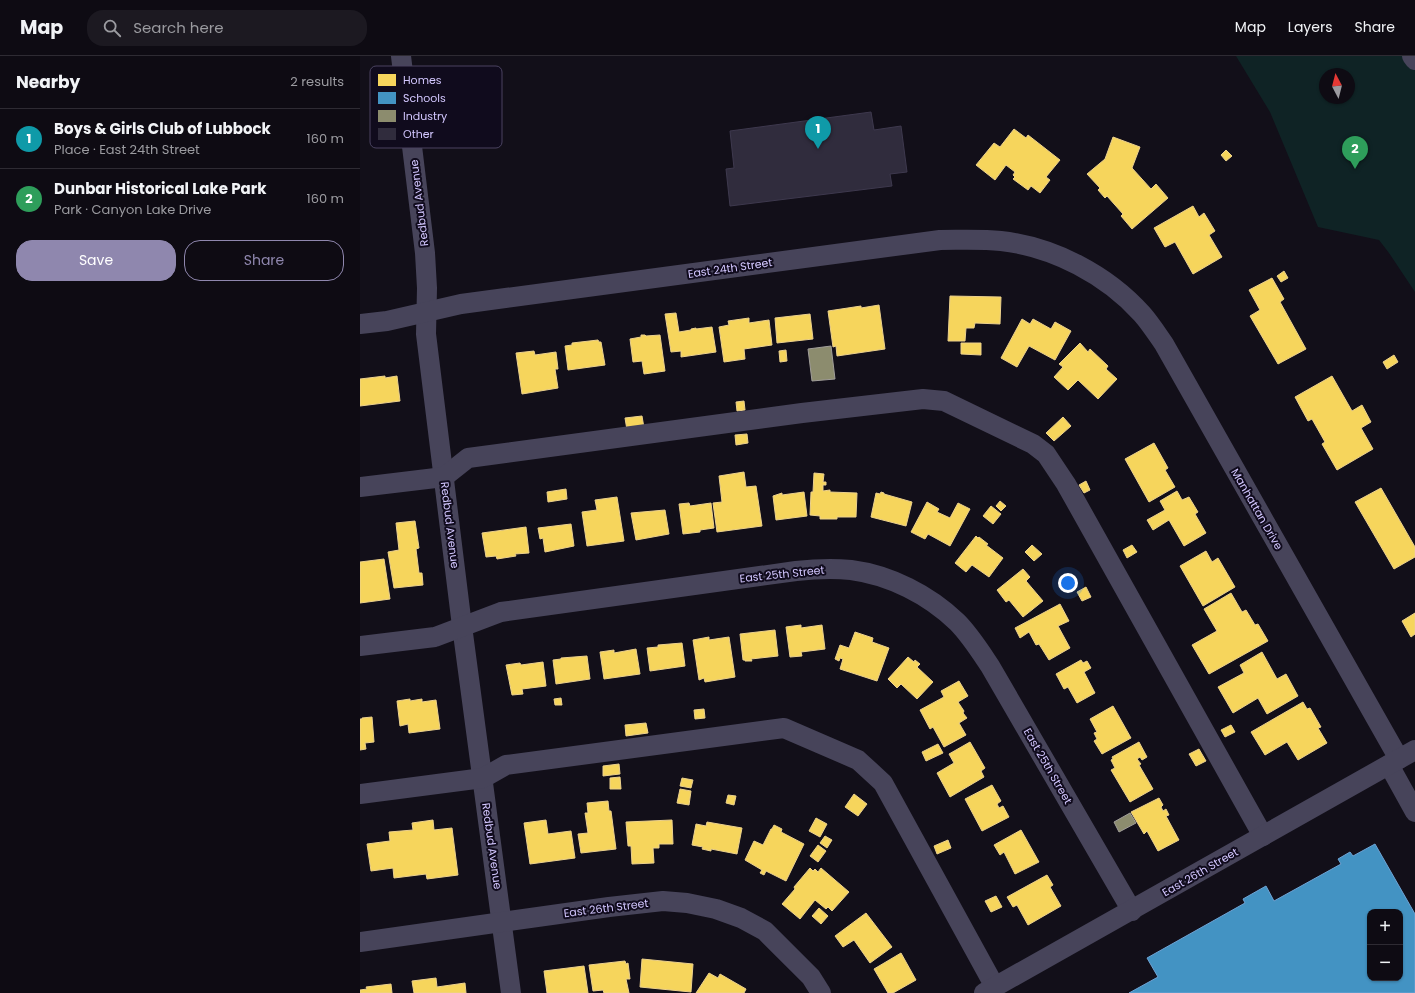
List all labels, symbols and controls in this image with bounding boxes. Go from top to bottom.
search box [87,10,367,46]
text: Map [20,14,63,41]
icon: search [101,17,123,39]
text: Search here [133,17,224,38]
text: Map [1235,17,1266,37]
text: Layers [1288,17,1332,37]
text: Share [1354,17,1395,37]
legend [370,66,502,148]
north arrow [1319,68,1355,104]
text: Nearby [16,70,80,94]
text: 2 results [290,72,344,91]
text: Homes [403,72,442,88]
text: Schools [403,90,446,106]
text: Industry [403,108,448,124]
pin: 1 [805,116,831,149]
text: Boys & Girls Club of Lubbock [54,118,271,139]
text: Other [403,126,434,142]
text: 1 [27,129,31,148]
text: 160 m [307,129,344,148]
pin: 2 [1342,136,1368,169]
text: Place · East 24th Street [54,140,200,159]
street label: Redbud Avenue [406,159,432,247]
text: Dunbar Historical Lake Park [54,178,266,199]
text: 2 [25,189,33,208]
text: 160 m [307,189,344,208]
text: Park · Canyon Lake Drive [54,200,211,219]
button: Save [16,240,176,281]
button: Share [184,240,344,281]
street label: East 24th Street [687,254,773,282]
street label: Manhattan Drive [1227,465,1287,553]
street label: Redbud Avenue [437,481,463,569]
street label: East 25th Street [739,562,825,586]
your location [1058,573,1078,593]
street label: East 25th Street [1020,725,1076,807]
street label: Redbud Avenue [478,802,506,890]
street label: East 26th Street [1159,844,1241,900]
street label: East 26th Street [563,895,649,921]
map controls [1367,909,1403,981]
button: + [1367,909,1403,945]
button: − [1367,945,1403,981]

